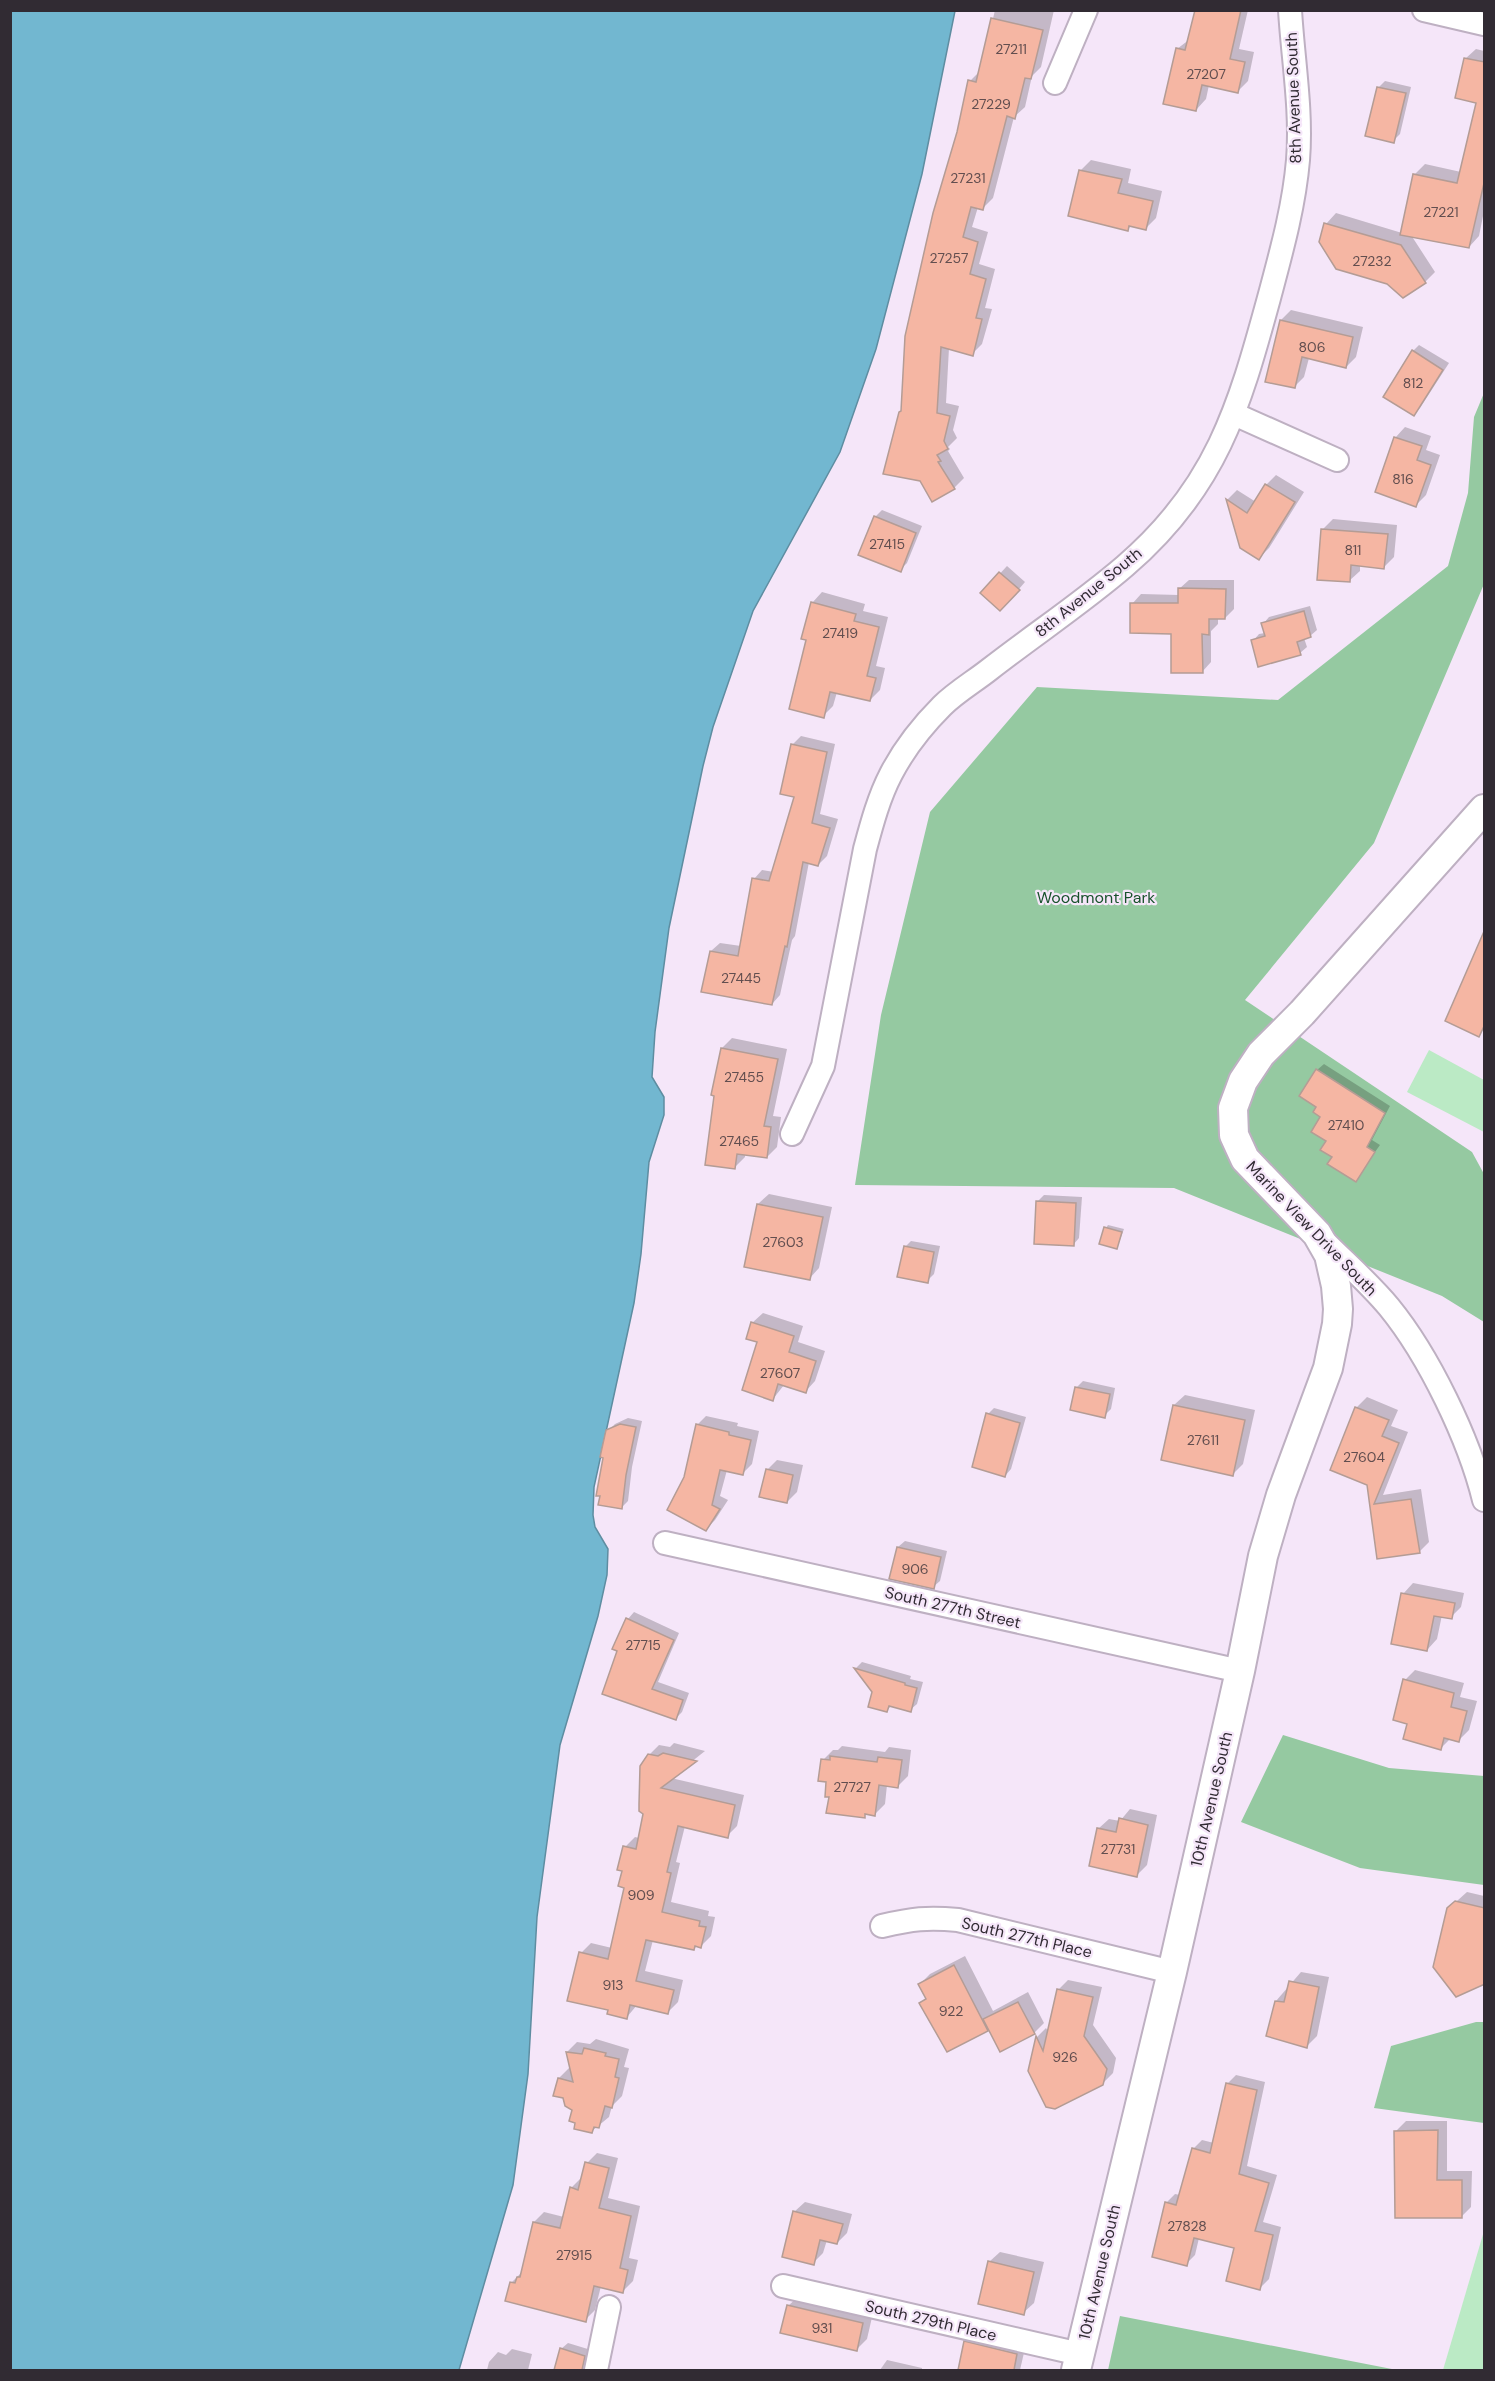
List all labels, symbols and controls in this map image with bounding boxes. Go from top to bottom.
street label: 8th Avenue South [1281,32,1306,164]
house number: 27211 [995,40,1027,58]
house number: 27207 [1186,65,1226,83]
house number: 27229 [971,95,1011,113]
house number: 27231 [950,169,986,187]
house number: 27221 [1423,203,1459,221]
house number: 27257 [930,249,968,267]
house number: 27232 [1352,252,1392,270]
house number: 806 [1299,338,1325,356]
house number: 812 [1403,374,1423,392]
house number: 816 [1392,470,1414,488]
house number: 27415 [869,535,905,553]
house number: 811 [1345,541,1361,559]
street label: 8th Avenue South [1031,543,1146,642]
house number: 27419 [822,624,858,642]
park label: Woodmont Park [1037,887,1155,908]
house number: 27445 [721,969,761,987]
house number: 27455 [724,1068,764,1086]
house number: 27410 [1328,1116,1364,1134]
house number: 27465 [719,1132,759,1150]
street label: Marine View Drive South [1242,1156,1382,1300]
house number: 27603 [762,1233,804,1251]
house number: 27607 [760,1364,800,1382]
house number: 27611 [1187,1431,1219,1449]
house number: 27604 [1343,1448,1385,1466]
house number: 906 [901,1560,929,1578]
street label: South 277th Street [883,1582,1023,1633]
house number: 27715 [625,1636,661,1654]
street label: 10th Avenue South [1186,1730,1237,1869]
house number: 27727 [833,1778,871,1796]
house number: 27731 [1101,1840,1135,1858]
house number: 909 [627,1886,655,1904]
street label: South 277th Place [960,1912,1094,1963]
house number: 913 [602,1976,624,1994]
house number: 922 [939,2002,963,2020]
house number: 926 [1052,2048,1078,2066]
street label: 10th Avenue South [1074,2203,1125,2342]
house number: 27828 [1167,2217,1207,2235]
house number: 27915 [556,2246,592,2264]
street label: South 279th Place [863,2295,999,2346]
house number: 931 [812,2319,832,2337]

